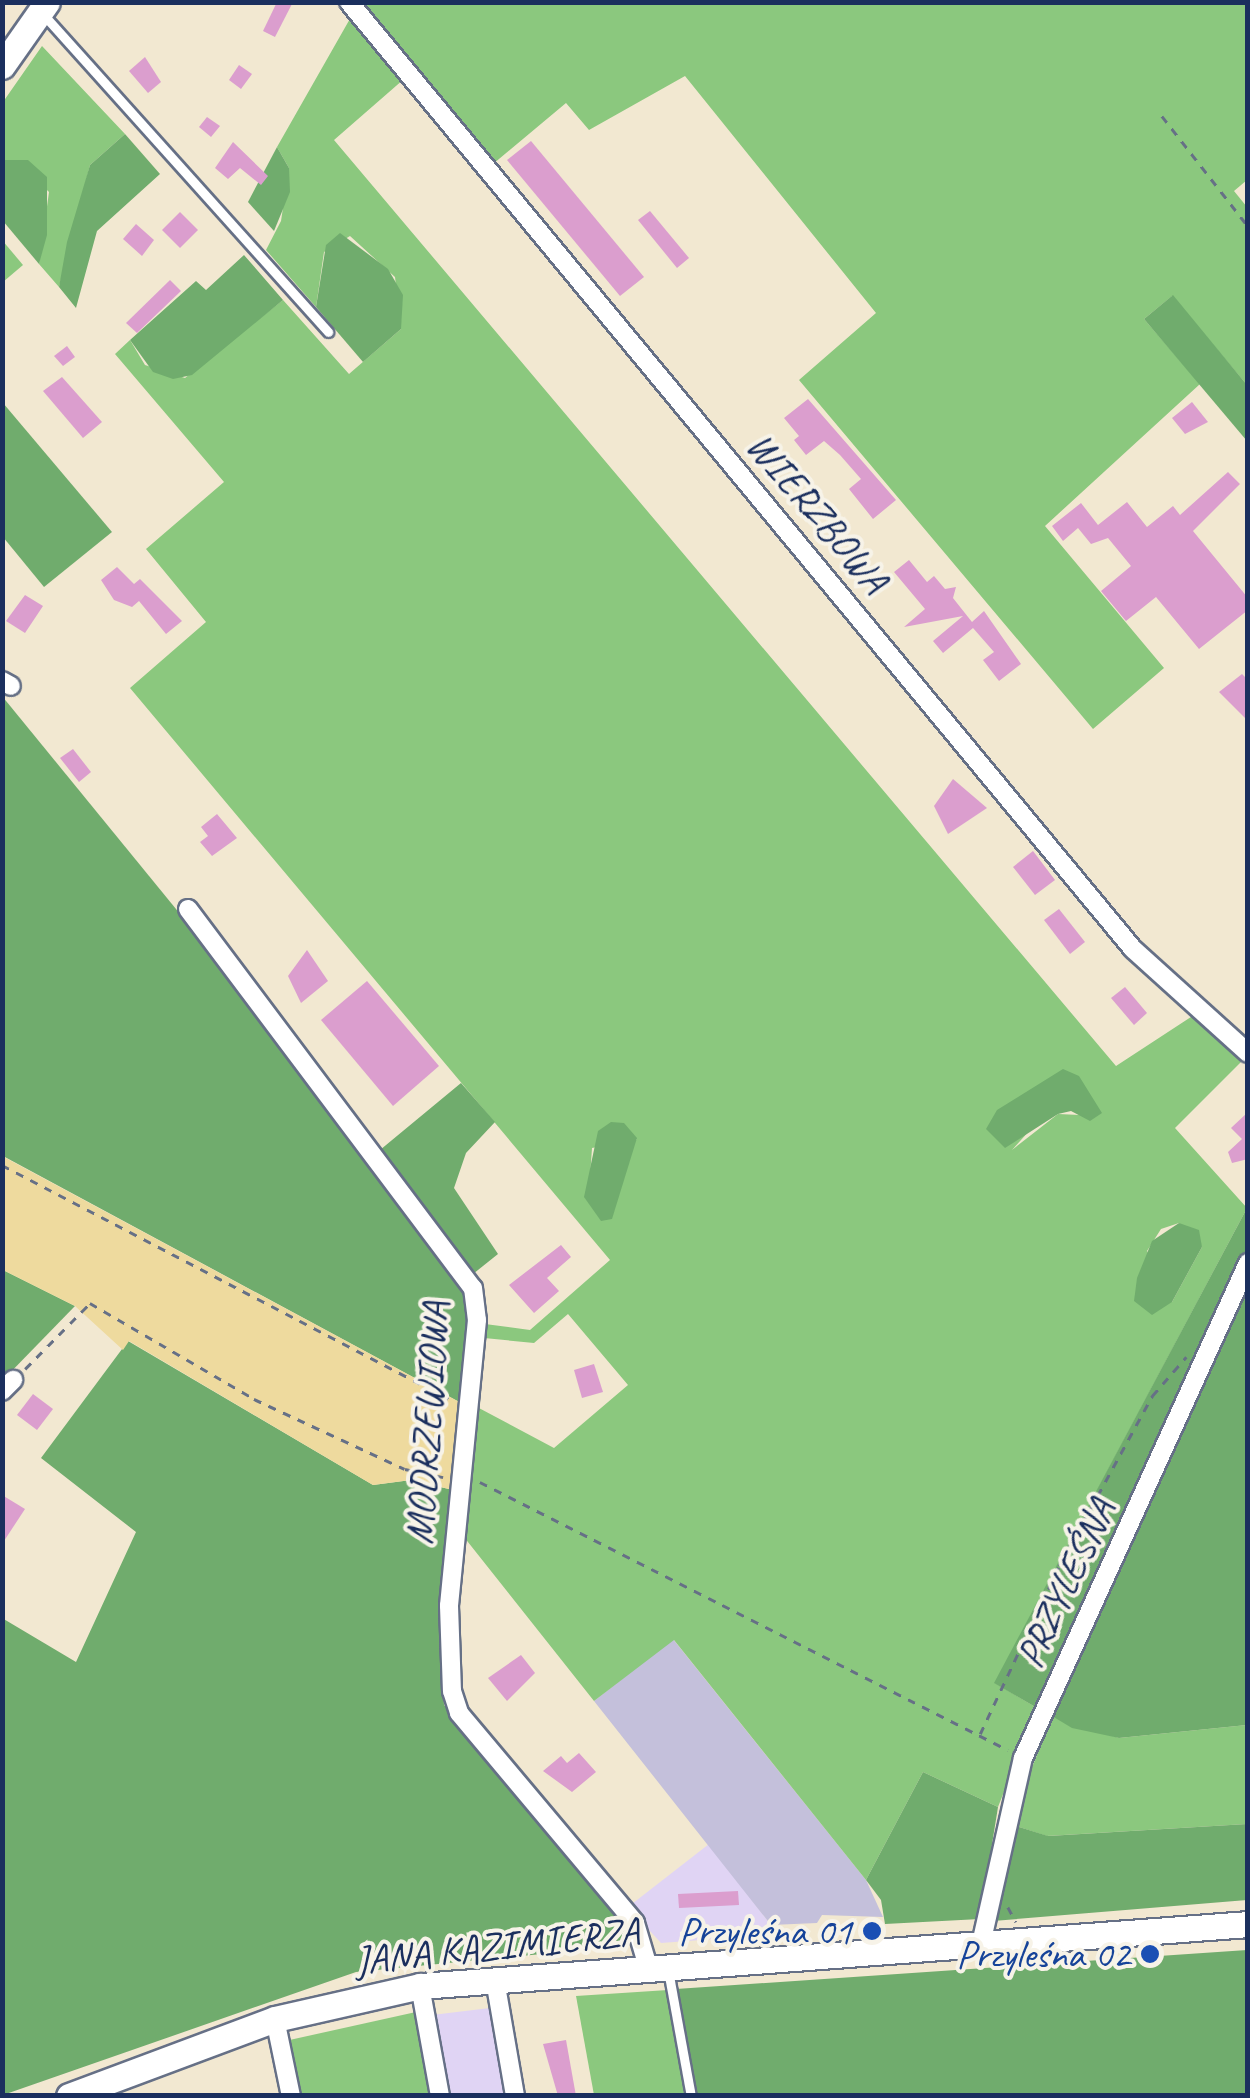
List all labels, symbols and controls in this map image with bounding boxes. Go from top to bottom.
street label: WIERZBOWA [737,422,899,602]
street label: MODRZEWIOWA [395,1300,459,1546]
street label: PRZYLEŚNA [1005,1491,1125,1675]
street label: JANA KAZIMIERZA [352,1907,642,1985]
place label: Przyleśna 01 [678,1907,852,1955]
marker: Przyleśna 01 [861,1920,883,1942]
place label: Przyleśna 02 [956,1930,1130,1978]
marker: Przyleśna 02 [1139,1943,1161,1965]

